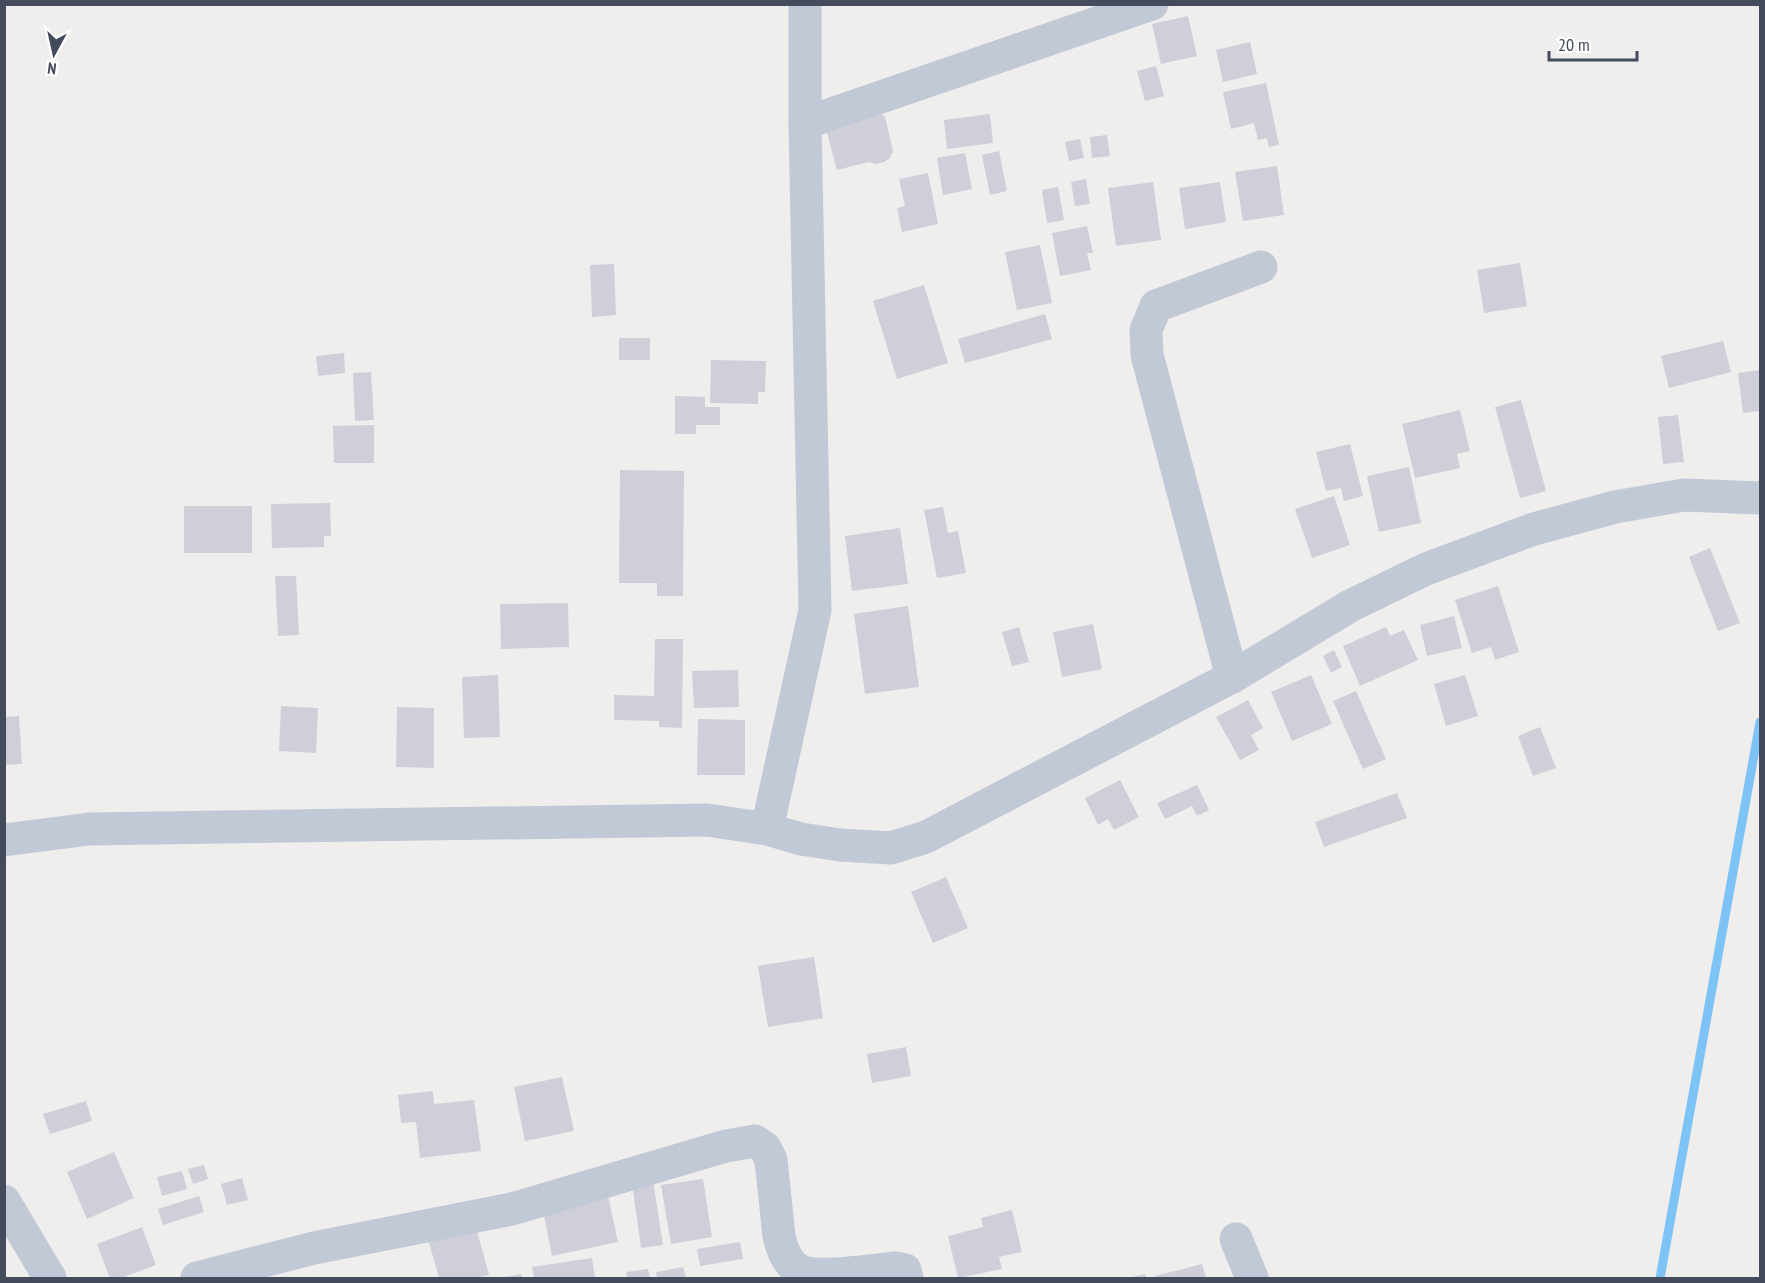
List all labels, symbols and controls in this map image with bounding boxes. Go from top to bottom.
north arrow [24,24,84,84]
scale bar [1549,24,1638,62]
text: 20 m [1558,33,1590,56]
text: N [46,58,58,79]

